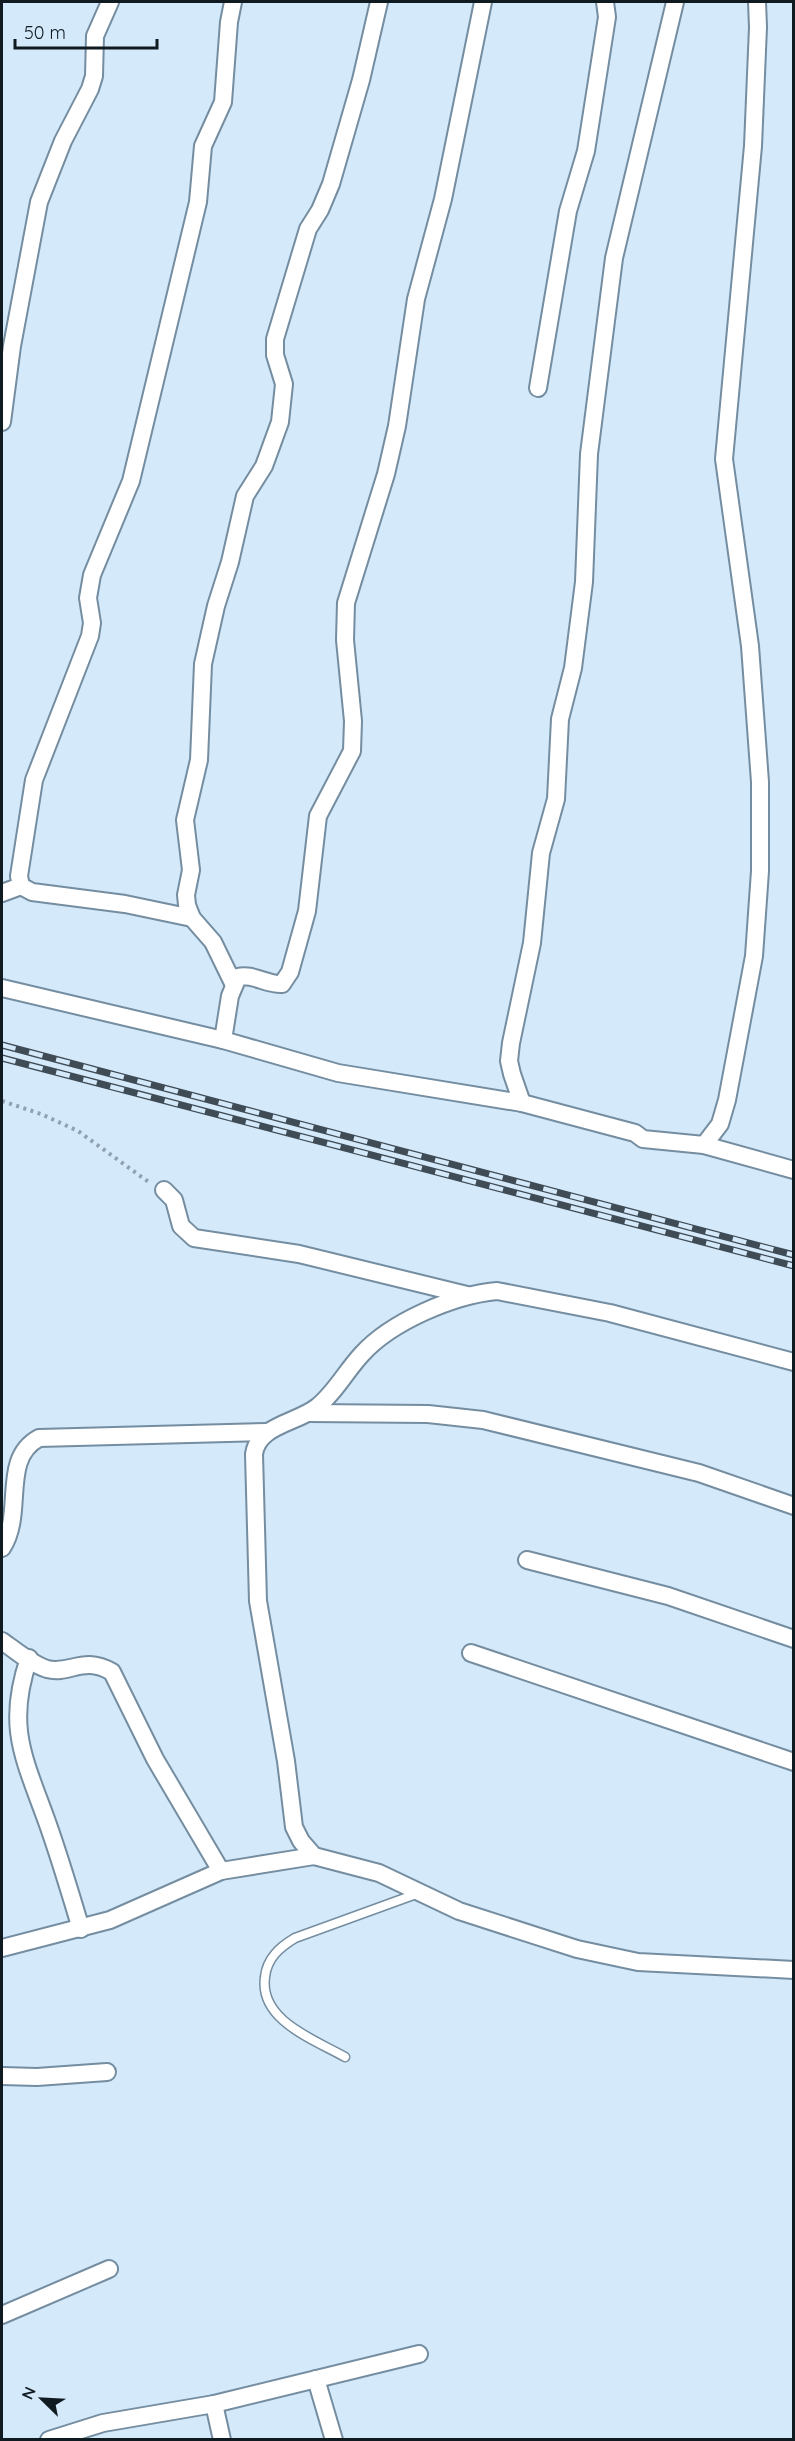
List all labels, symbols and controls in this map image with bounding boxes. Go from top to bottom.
scale bar [15,12,158,50]
text: 50 m [24,21,66,44]
north arrow [12,2369,72,2429]
text: N [17,2383,40,2402]

